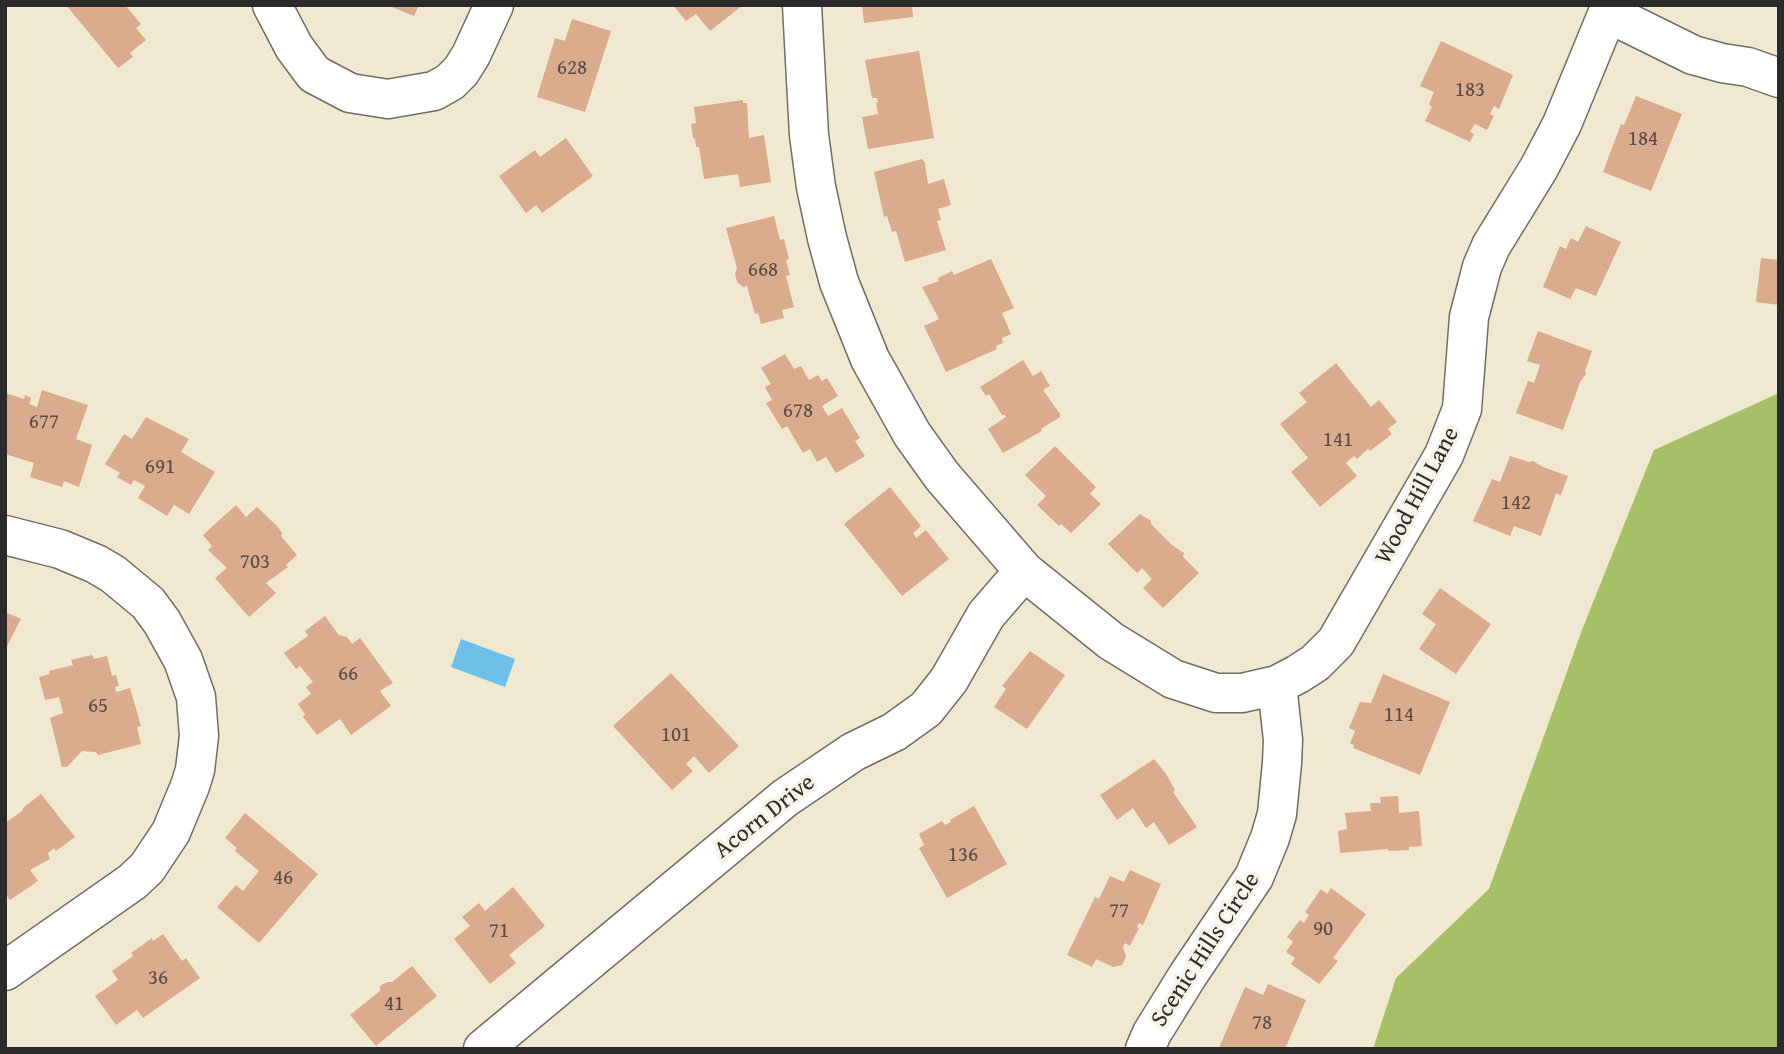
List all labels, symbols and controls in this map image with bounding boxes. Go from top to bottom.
house number: 628 [557,56,587,82]
house number: 183 [1455,78,1485,104]
house number: 184 [1628,127,1658,153]
house number: 668 [748,258,778,284]
house number: 678 [783,399,813,425]
house number: 677 [29,410,59,436]
street label: Wood Hill Lane [1370,422,1466,570]
house number: 141 [1323,428,1353,454]
house number: 691 [145,455,175,481]
house number: 142 [1501,491,1531,517]
house number: 703 [240,550,270,576]
house number: 66 [338,662,358,688]
house number: 65 [88,694,108,720]
house number: 114 [1384,703,1414,729]
house number: 101 [661,723,691,749]
street label: Acorn Drive [709,769,821,865]
house number: 136 [948,843,978,869]
house number: 46 [273,866,293,892]
street label: Scenic Hills Circle [1145,867,1267,1033]
house number: 77 [1109,899,1129,925]
house number: 90 [1313,917,1333,943]
house number: 71 [489,919,509,945]
house number: 36 [148,966,168,992]
house number: 41 [384,992,404,1018]
house number: 78 [1252,1011,1272,1037]

